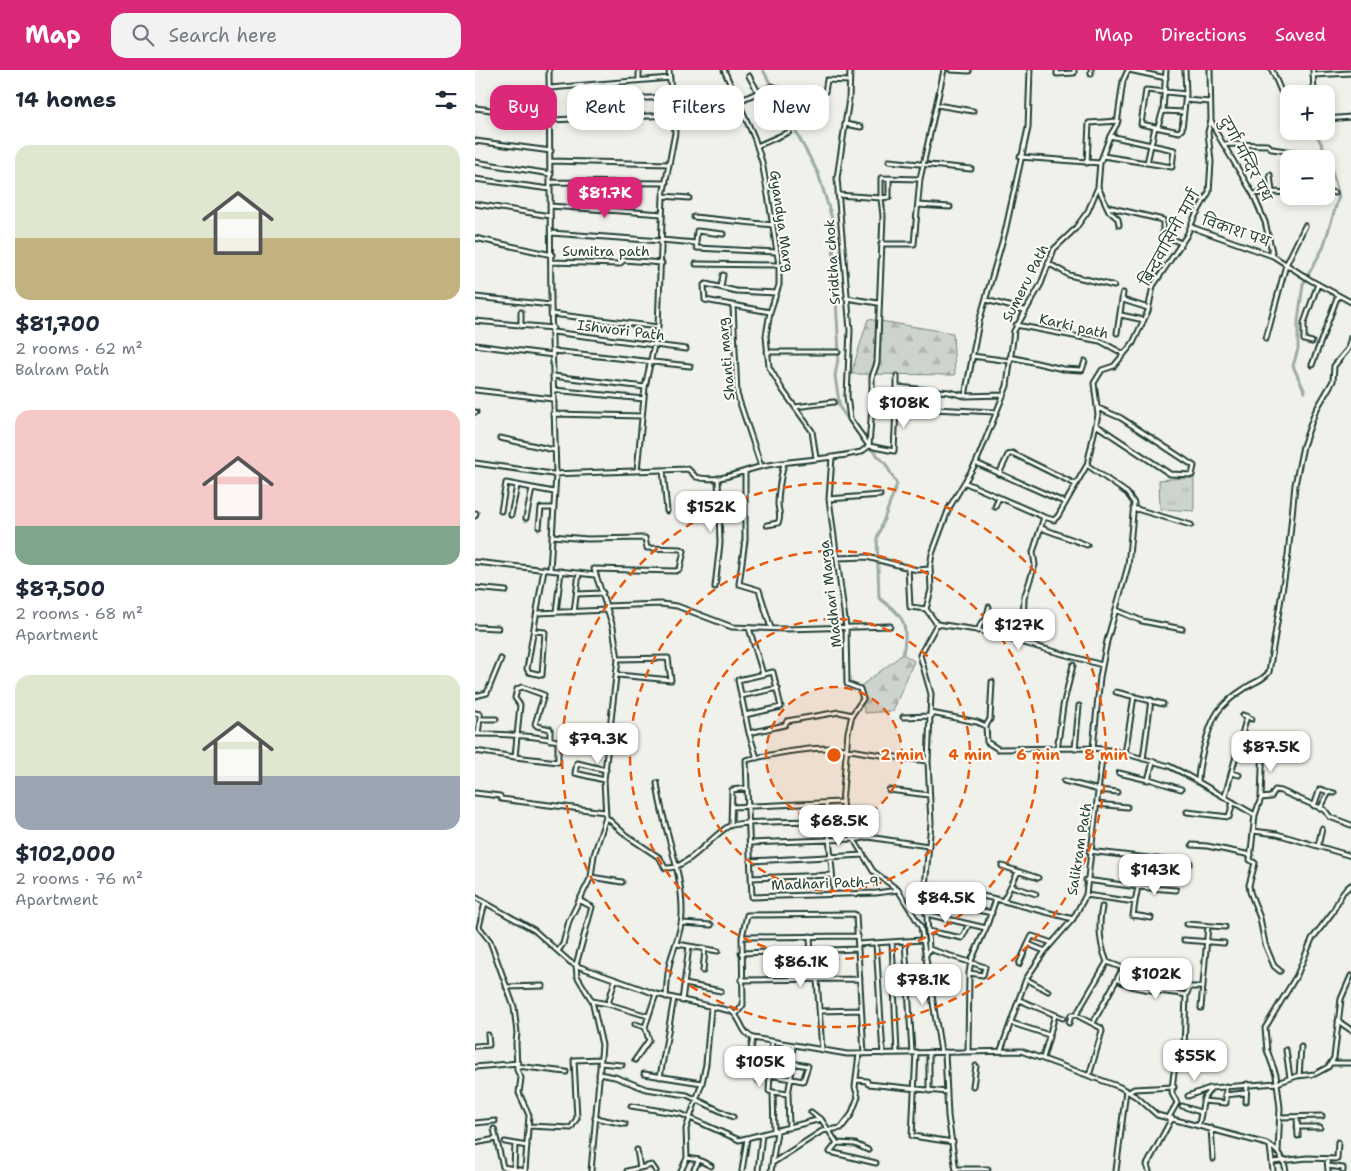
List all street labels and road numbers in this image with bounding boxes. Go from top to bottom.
street label: दुर्गा मन्दिर पथ [1212,112,1278,207]
street label: Gyandya Marg [766,169,798,273]
street label: बिन्दवासिनी मार्ग [1134,185,1205,290]
street label: विकाश पथ [1199,209,1274,251]
street label: Sridtha chok [820,219,844,305]
street label: Sumeru Path [998,241,1052,325]
street label: Sumitra path [562,242,650,260]
street label: Karki path [1037,309,1111,343]
street label: Ishwori Path [576,316,666,344]
street label: Shanti marg [713,317,739,401]
street label: Madhari Marga [814,539,846,649]
street label: Salikram Path [1063,801,1095,897]
street label: Madhari Path-9 [771,872,879,894]

